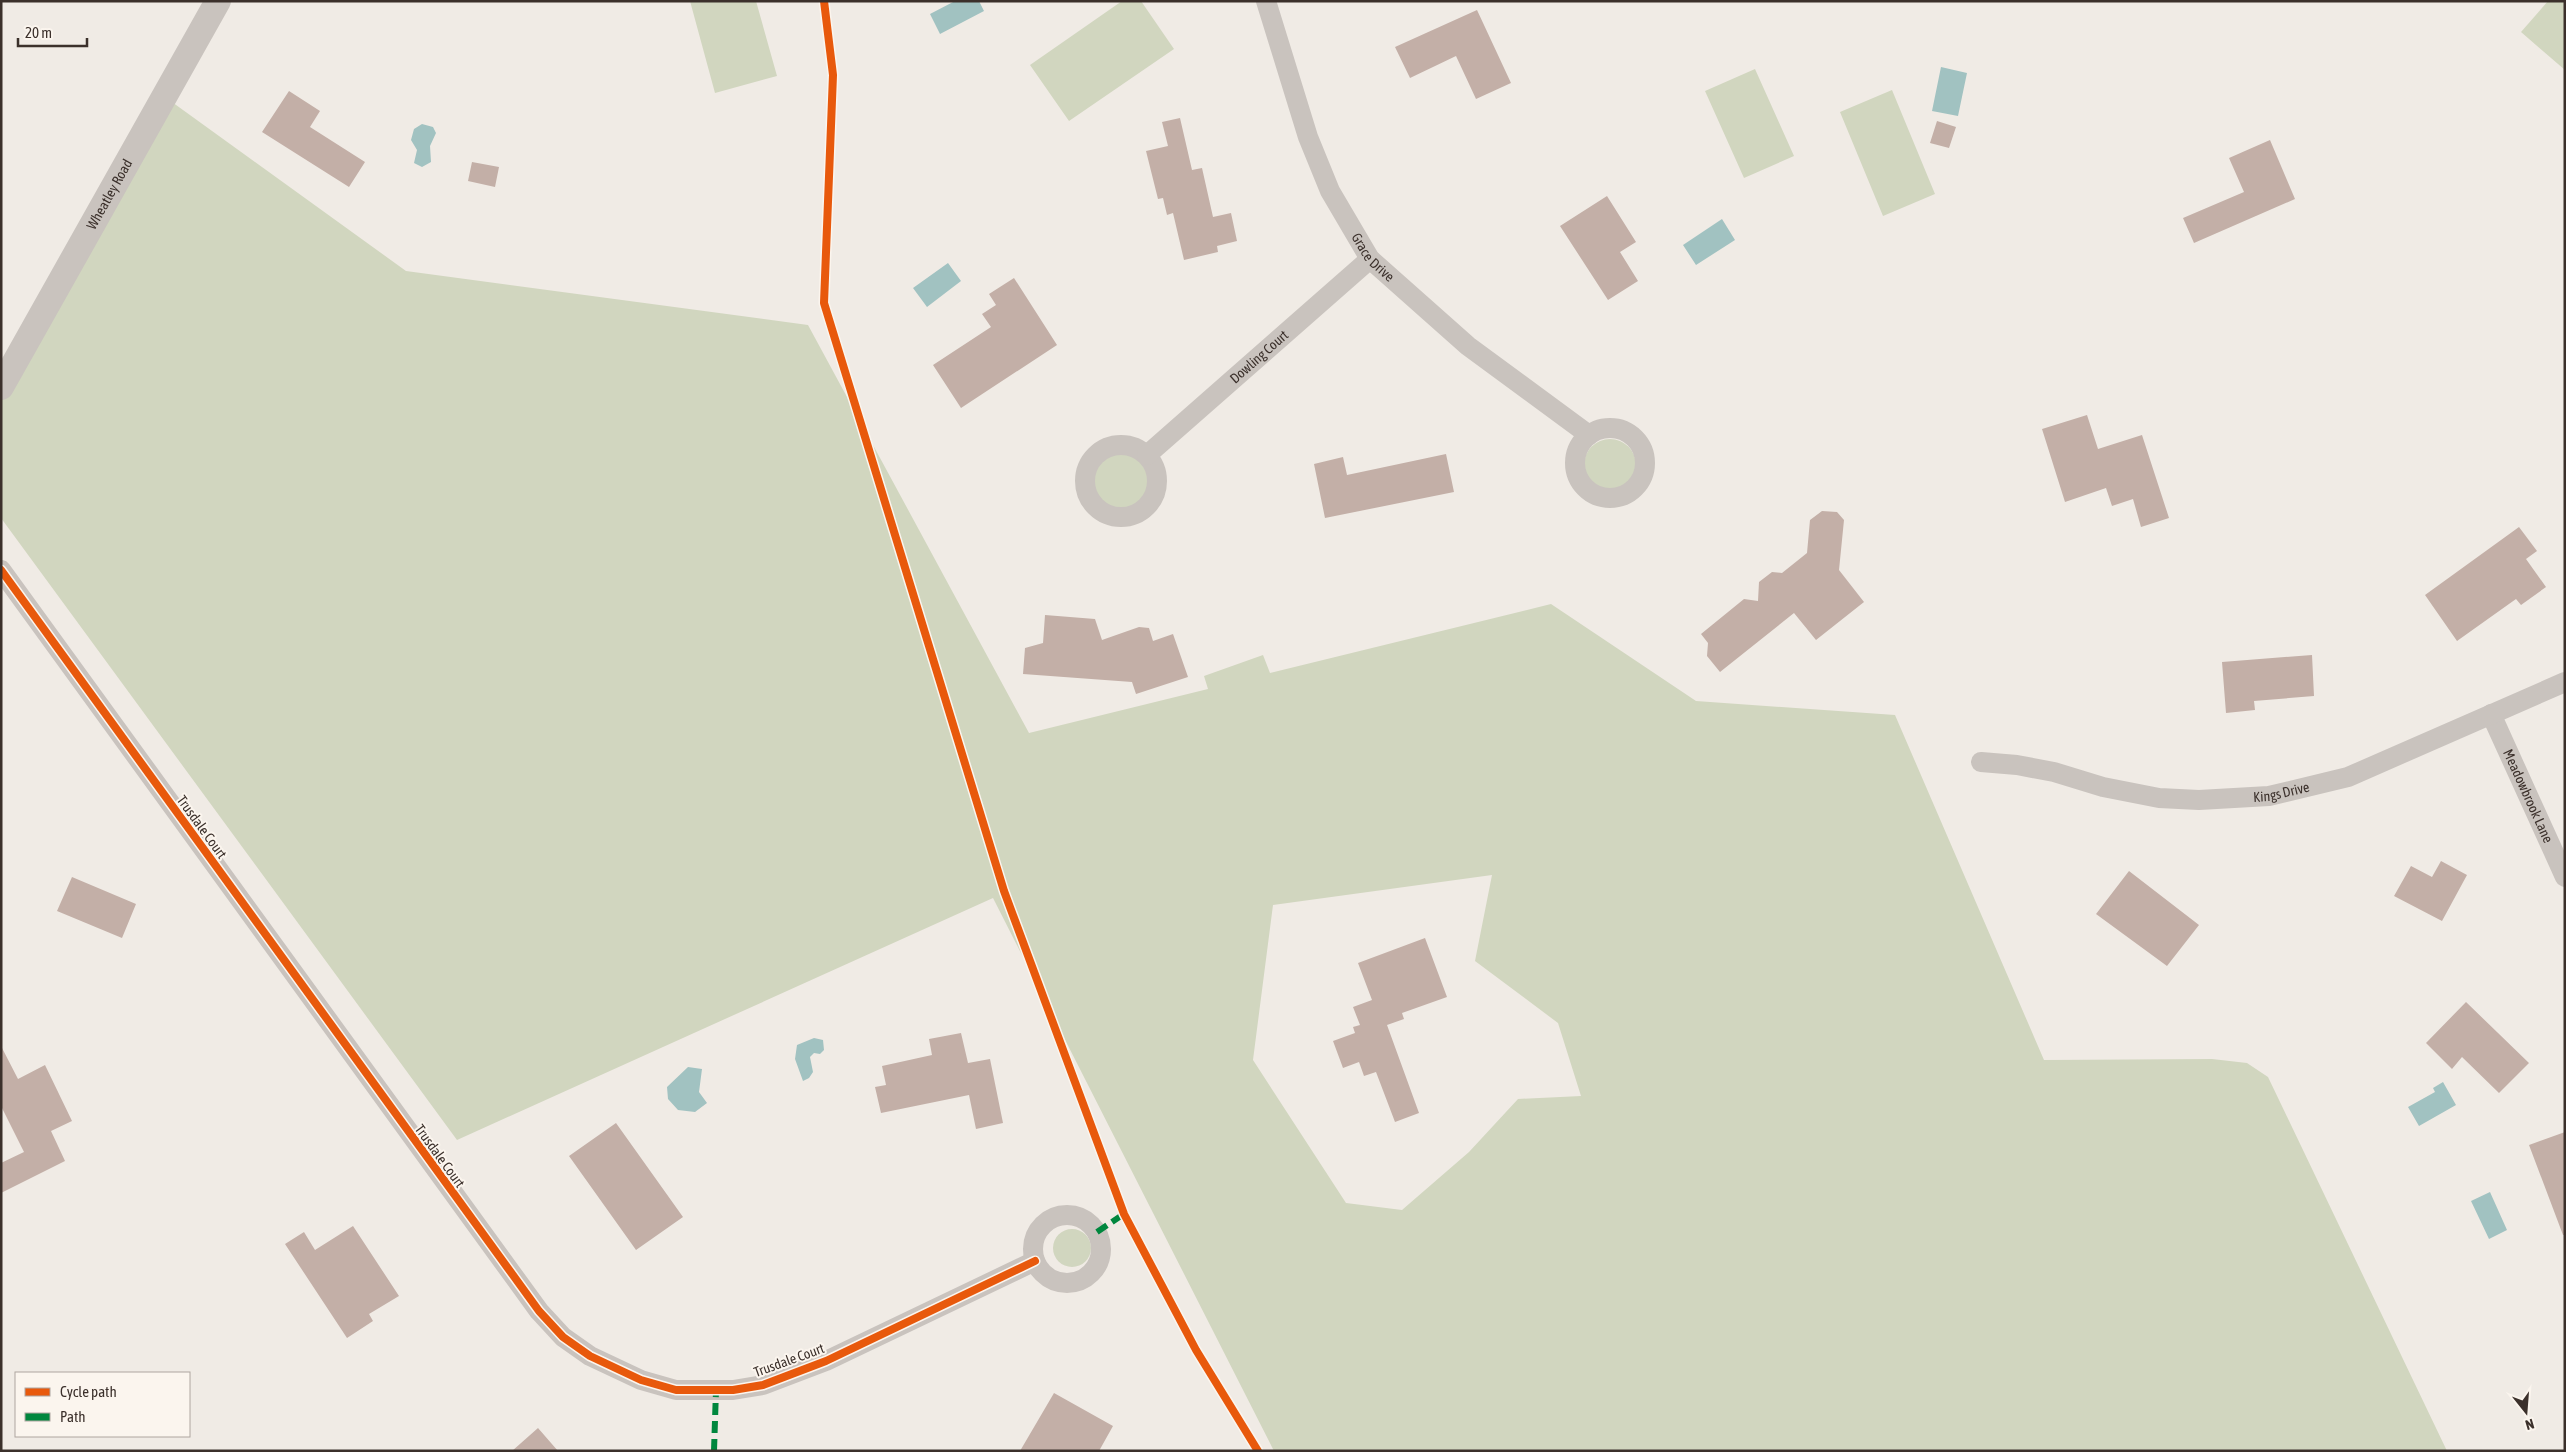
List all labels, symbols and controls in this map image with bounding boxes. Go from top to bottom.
scale bar [18,15,86,47]
text: 20 m [25,24,52,41]
street label: Wheatley Road [83,156,135,232]
street label: Grace Drive [1349,230,1398,285]
street label: Dowling Court [1227,327,1291,386]
street label: Meadowbrook Lane [2500,747,2556,845]
street label: Kings Drive [2253,779,2311,805]
street label: Trusdale Court [174,792,230,862]
street label: Trusdale Court [412,1121,468,1191]
street label: Trusdale Court [752,1340,826,1380]
legend [15,1372,190,1437]
text: Cycle path [60,1383,117,1400]
north arrow [2501,1387,2551,1437]
text: Path [60,1408,86,1425]
text: N [2524,1416,2536,1433]

